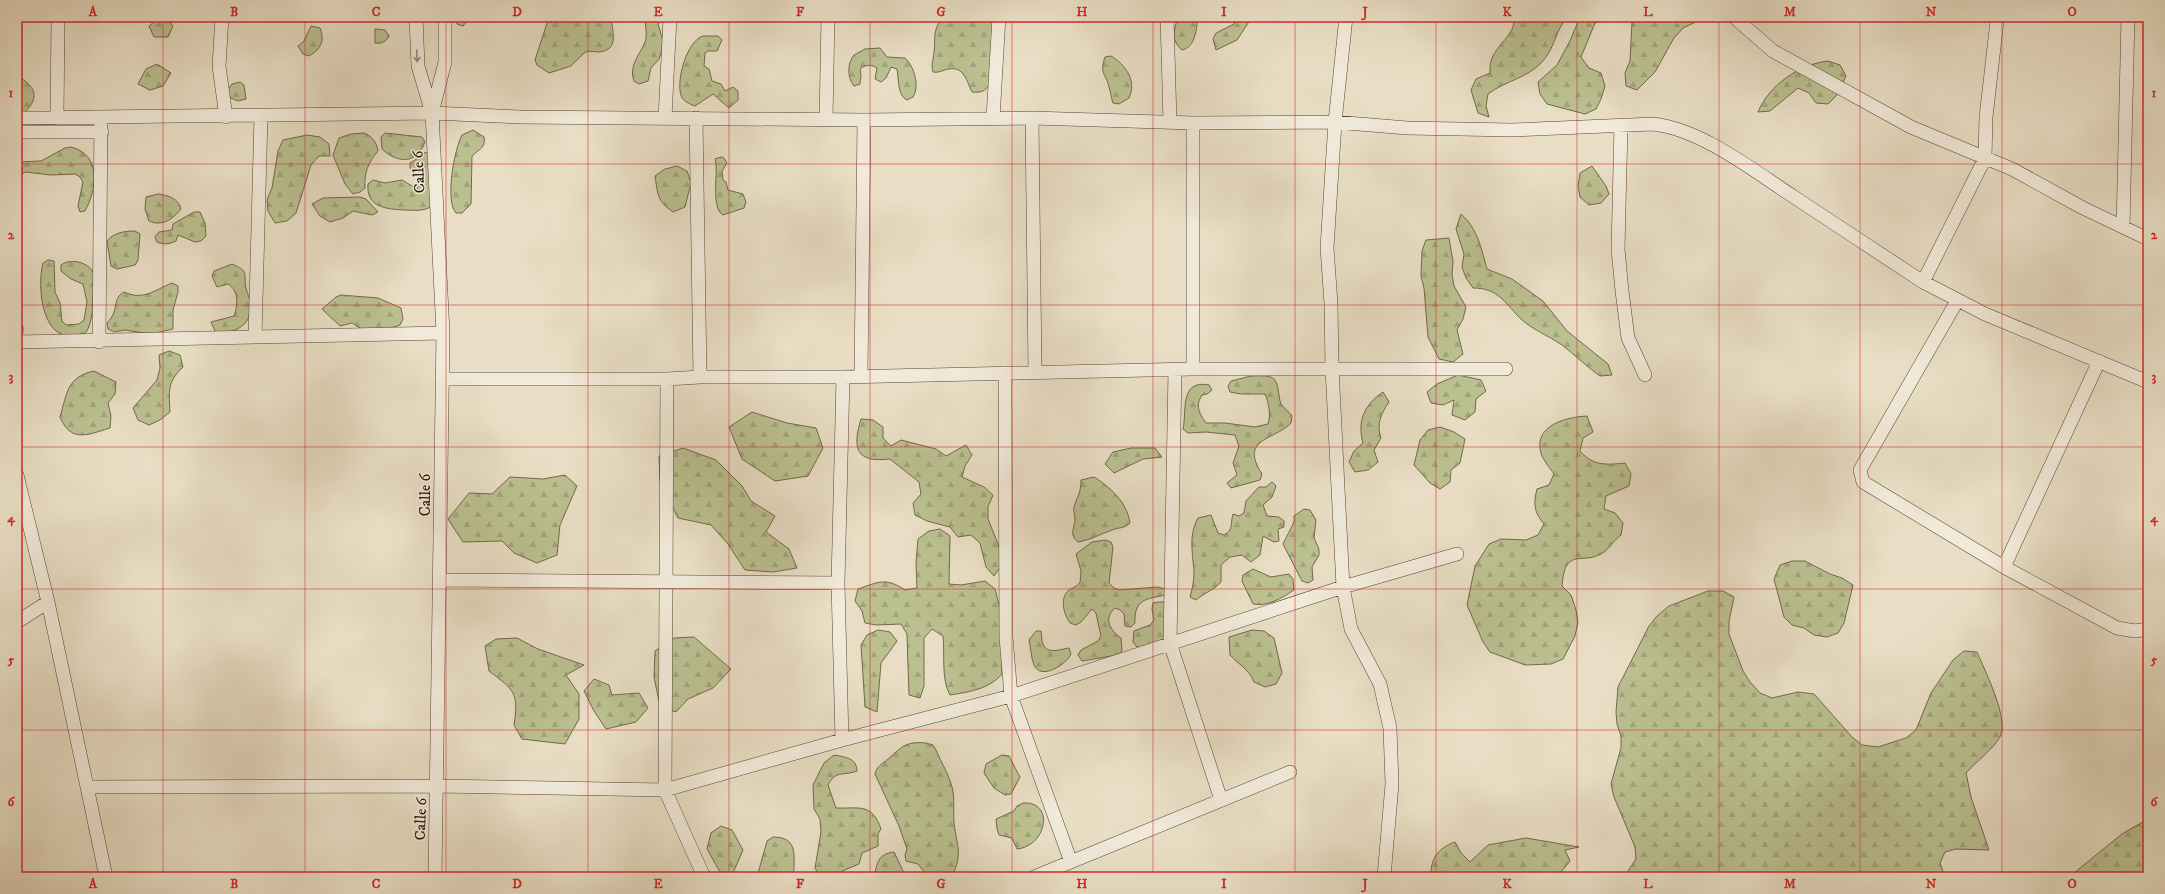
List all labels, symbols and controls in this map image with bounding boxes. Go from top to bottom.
text: A [88,4,98,20]
text: B [230,4,238,20]
text: C [372,4,381,20]
text: D [512,4,522,20]
text: E [653,4,663,20]
text: F [796,4,805,20]
text: G [936,4,946,20]
text: H [1077,4,1088,20]
text: I [1221,4,1227,20]
text: J [1360,4,1368,21]
text: K [1502,4,1512,20]
text: L [1643,4,1653,20]
text: M [1784,4,1796,20]
text: N [1926,4,1937,20]
text: O [2067,4,2077,20]
one-way arrow [414,49,421,62]
text: 1 [9,85,14,101]
text: 1 [2152,85,2157,101]
street label: Calle 6 [408,149,430,194]
text: 2 [8,227,15,243]
text: 2 [2151,227,2158,243]
text: 3 [9,369,14,385]
text: 3 [2152,369,2157,385]
street label: Calle 6 [416,473,435,516]
text: 4 [6,510,15,527]
text: 4 [2149,510,2158,527]
text: 5 [7,652,15,668]
text: 5 [2150,652,2158,668]
text: 6 [8,794,16,810]
text: 6 [2151,794,2159,810]
street label: Calle 6 [411,796,431,841]
text: A [88,876,98,892]
text: B [230,876,238,892]
text: C [372,876,381,892]
text: D [512,876,522,892]
text: E [653,876,663,892]
text: F [796,876,805,892]
text: G [936,876,946,892]
text: H [1077,876,1088,892]
text: I [1221,876,1227,892]
text: J [1360,876,1368,893]
text: K [1502,876,1512,892]
text: L [1643,876,1653,892]
text: M [1784,876,1796,892]
text: N [1926,876,1937,892]
text: O [2067,876,2077,892]

